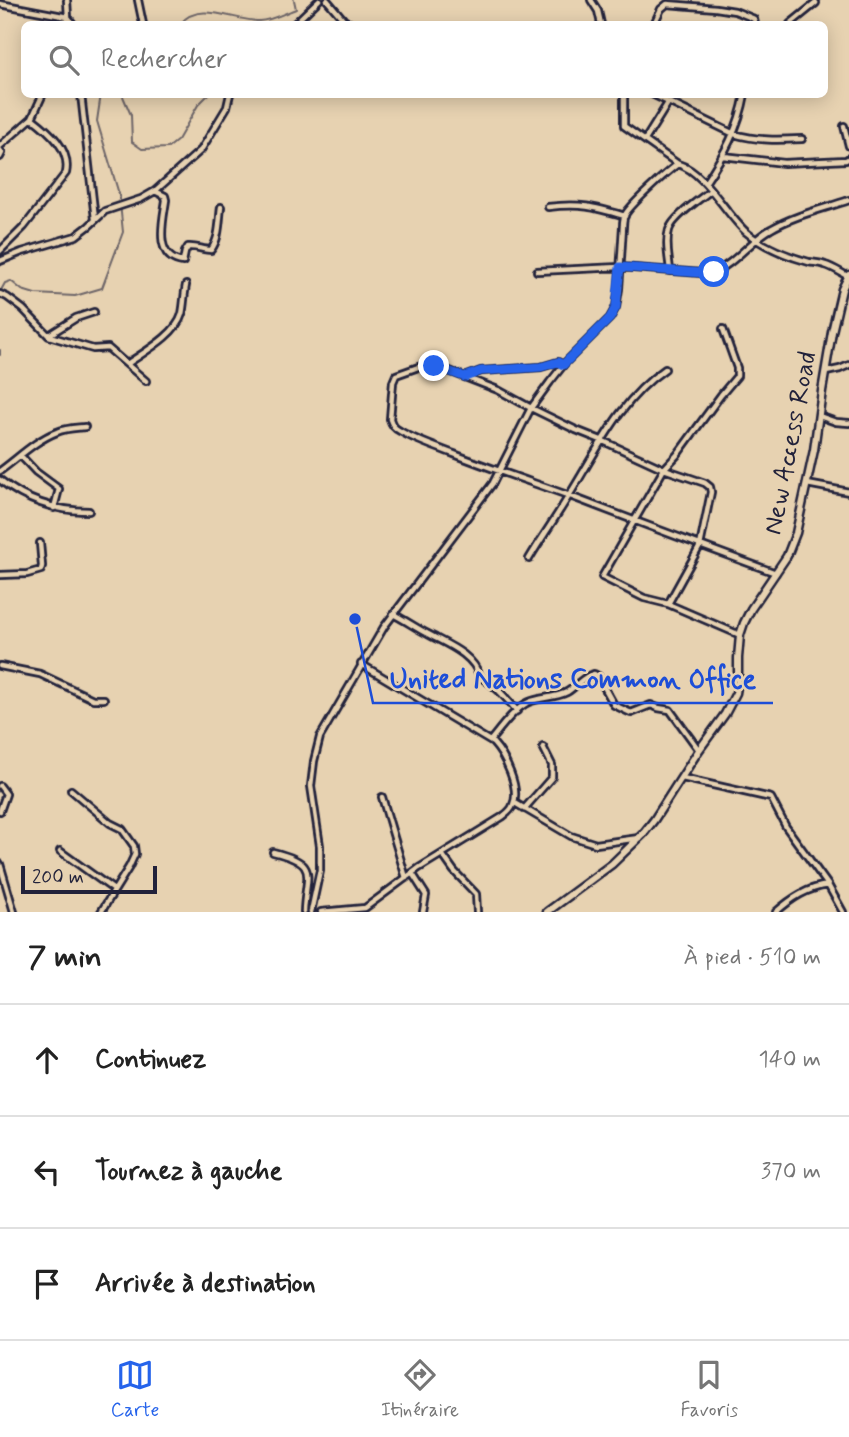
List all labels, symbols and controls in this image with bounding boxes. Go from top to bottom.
search box [21,21,828,98]
icon: search [45,41,83,79]
text: Rechercher [101,43,227,77]
route start [698,256,729,287]
street label: New Access Road [757,348,825,538]
route end [418,350,449,381]
callout: United Nations Common Office [373,654,773,703]
text: United Nations Common Office [390,662,757,699]
scale bar [21,863,158,895]
text: 200 m [32,865,84,890]
text: 7 min [28,938,102,977]
text: À pied · 510 m [684,943,821,973]
icon: ahead [28,1041,66,1079]
text: Continuez [95,1043,206,1077]
text: 140 m [758,1045,821,1075]
icon: left [28,1153,66,1191]
text: Tournez à gauche [95,1155,282,1189]
text: 370 m [761,1157,821,1187]
icon: arrive [28,1265,66,1303]
text: Arrivée à destination [95,1267,316,1301]
tab: Carte [111,1356,159,1423]
tab: Itinéraire [381,1356,459,1423]
tab: Favoris [681,1356,738,1423]

